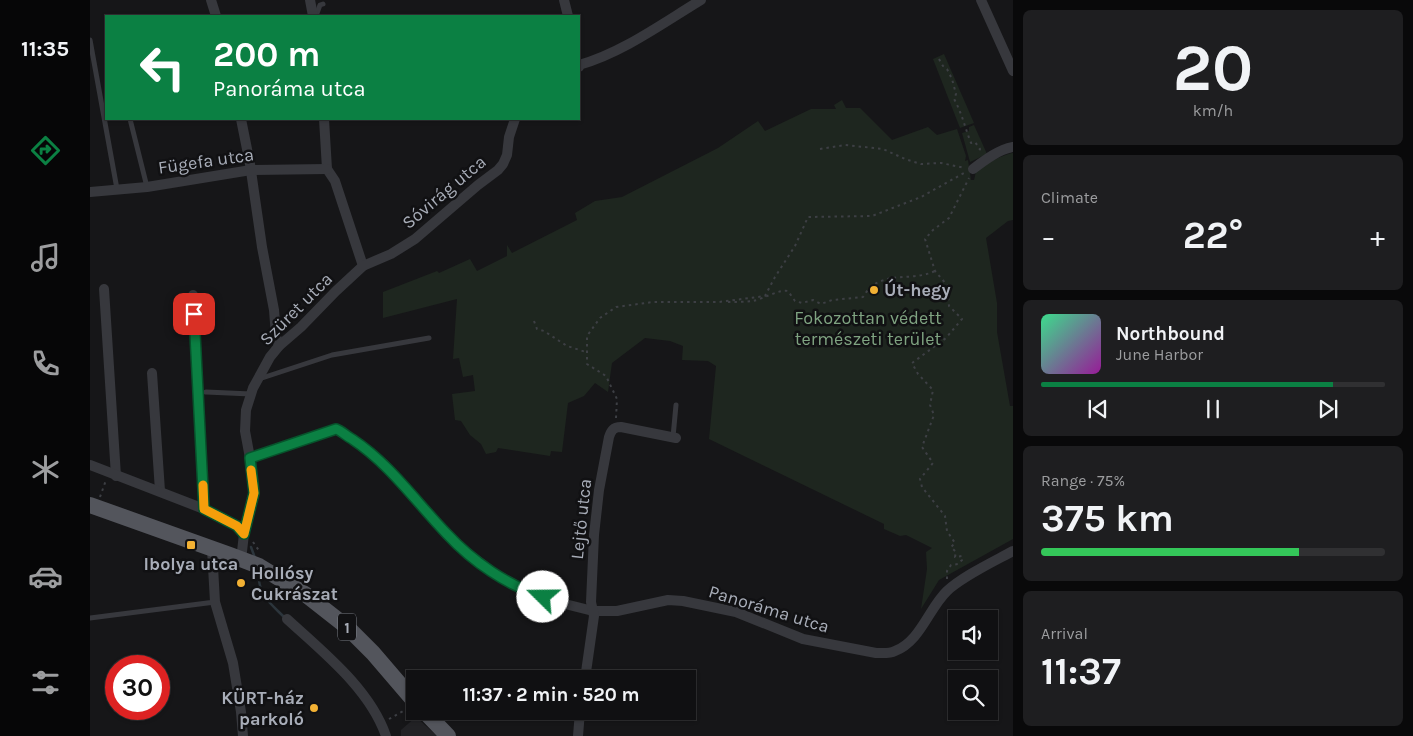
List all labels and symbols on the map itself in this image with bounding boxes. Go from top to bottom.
street label: Fügefa utca [157,143,255,179]
street label: Sóvirág utca [398,151,490,233]
street label: Szüret utca [255,268,337,350]
place label: Út-hegy [884,278,951,301]
marker: Út-hegy [868,284,880,296]
pin [173,293,215,335]
park label: Fokozottan védett természeti terület [794,307,942,350]
street label: Lejtő utca [566,478,596,560]
marker: Ibolya utca [185,539,197,551]
place label: Ibolya utca [144,553,238,575]
place label: Hollósy Cukrászat [251,562,338,605]
position arrow [516,570,568,622]
marker: Hollósy Cukrászat [235,577,247,589]
street label: Panoráma utca [706,580,832,638]
road number: 1 [338,614,356,640]
speed limit sign: 30 [105,655,170,720]
place label: KÜRT-ház parkoló [221,687,304,730]
marker: KÜRT-ház parkoló [308,702,320,714]

